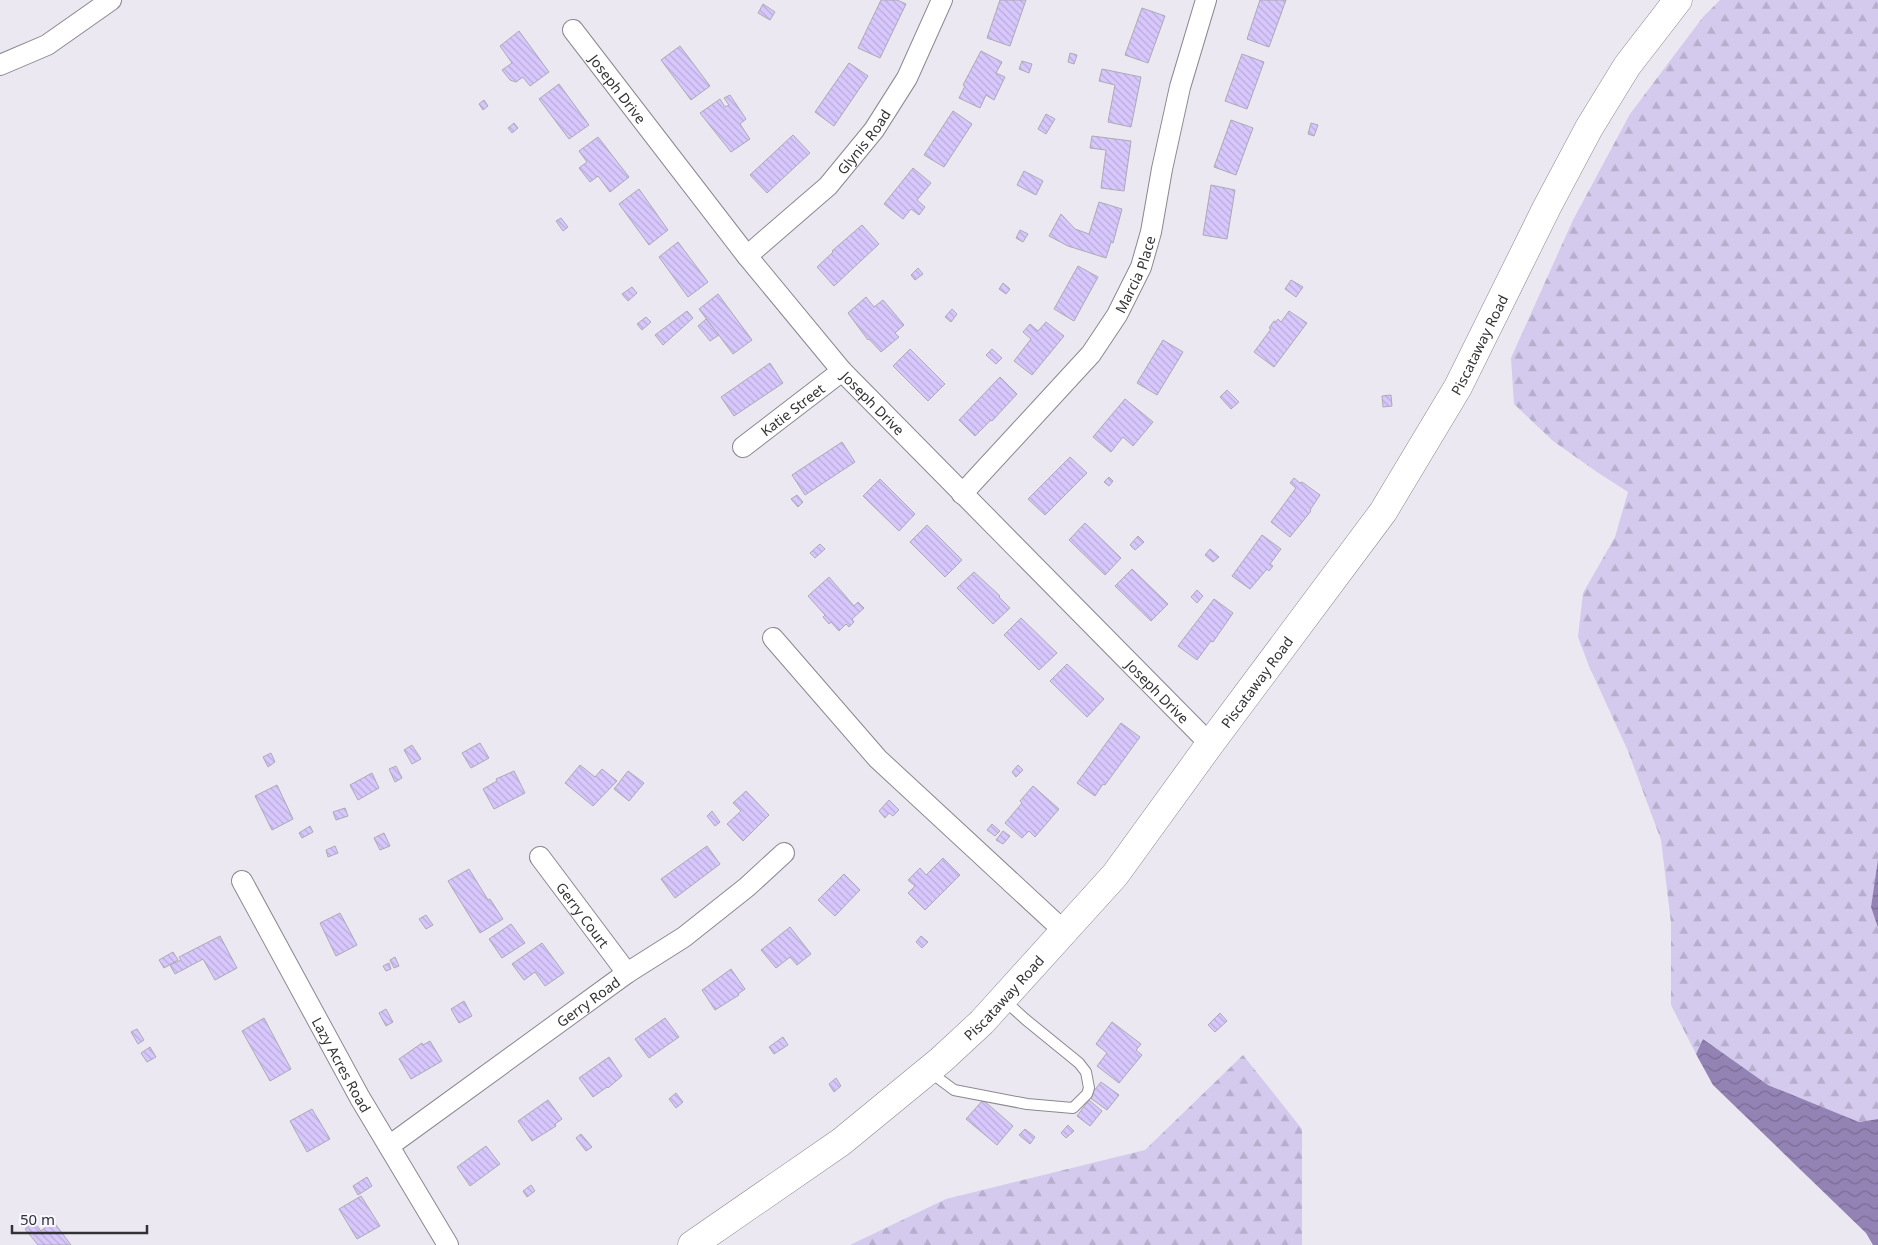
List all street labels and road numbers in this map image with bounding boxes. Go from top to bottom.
street label: Joseph Drive [584,49,651,127]
street label: Glynis Road [832,105,894,178]
street label: Marcia Place [1110,233,1159,316]
street label: Piscataway Road [1446,291,1512,398]
street label: Joseph Drive [836,365,909,439]
street label: Katie Street [756,379,828,440]
street label: Piscataway Road [1216,632,1297,731]
street label: Joseph Drive [1121,654,1194,727]
street label: Gerry Court [552,878,614,951]
street label: Piscataway Road [959,951,1048,1044]
street label: Gerry Road [552,972,624,1031]
street label: Lazy Acres Road [308,1014,376,1116]

